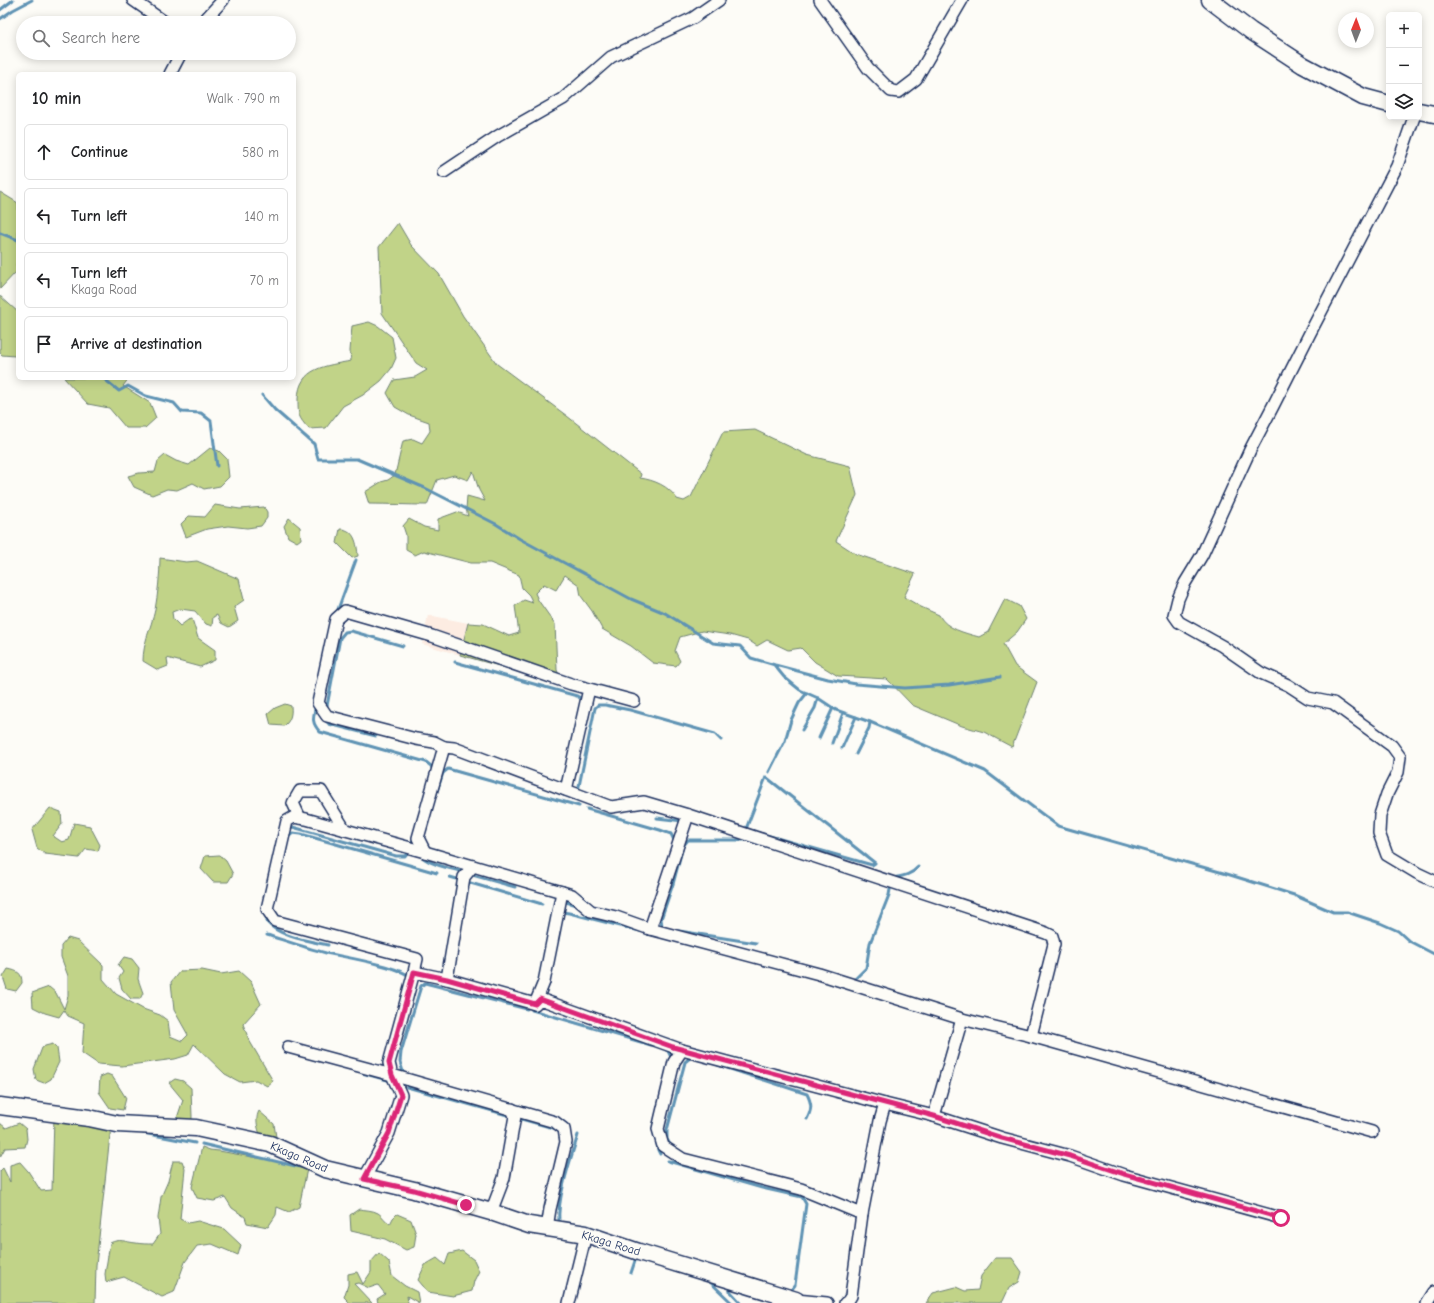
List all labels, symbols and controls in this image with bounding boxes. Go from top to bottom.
north arrow [1338,12,1374,48]
map controls [1386,12,1422,120]
button: + [1386,12,1422,48]
search box [16,16,296,60]
icon: search [30,27,52,49]
text: Search here [62,29,140,47]
button: − [1386,48,1422,84]
button: layers [1386,84,1422,120]
text: 10 min [32,89,81,108]
text: Walk · 790 m [207,91,280,106]
icon: ahead [33,141,55,163]
text: Continue [71,143,128,161]
text: 580 m [242,145,279,160]
icon: left [33,205,55,227]
text: Turn left [71,207,127,225]
text: 140 m [245,209,279,224]
text: Turn left [71,264,127,282]
icon: left [33,269,55,291]
text: 70 m [250,273,279,288]
text: Kkaga Road [71,282,137,297]
icon: arrive [33,333,55,355]
text: Arrive at destination [71,335,202,353]
street label: Kkaga Road [268,1139,330,1175]
route end [457,1196,475,1214]
route start [1272,1209,1290,1227]
street label: Kkaga Road [580,1227,642,1259]

